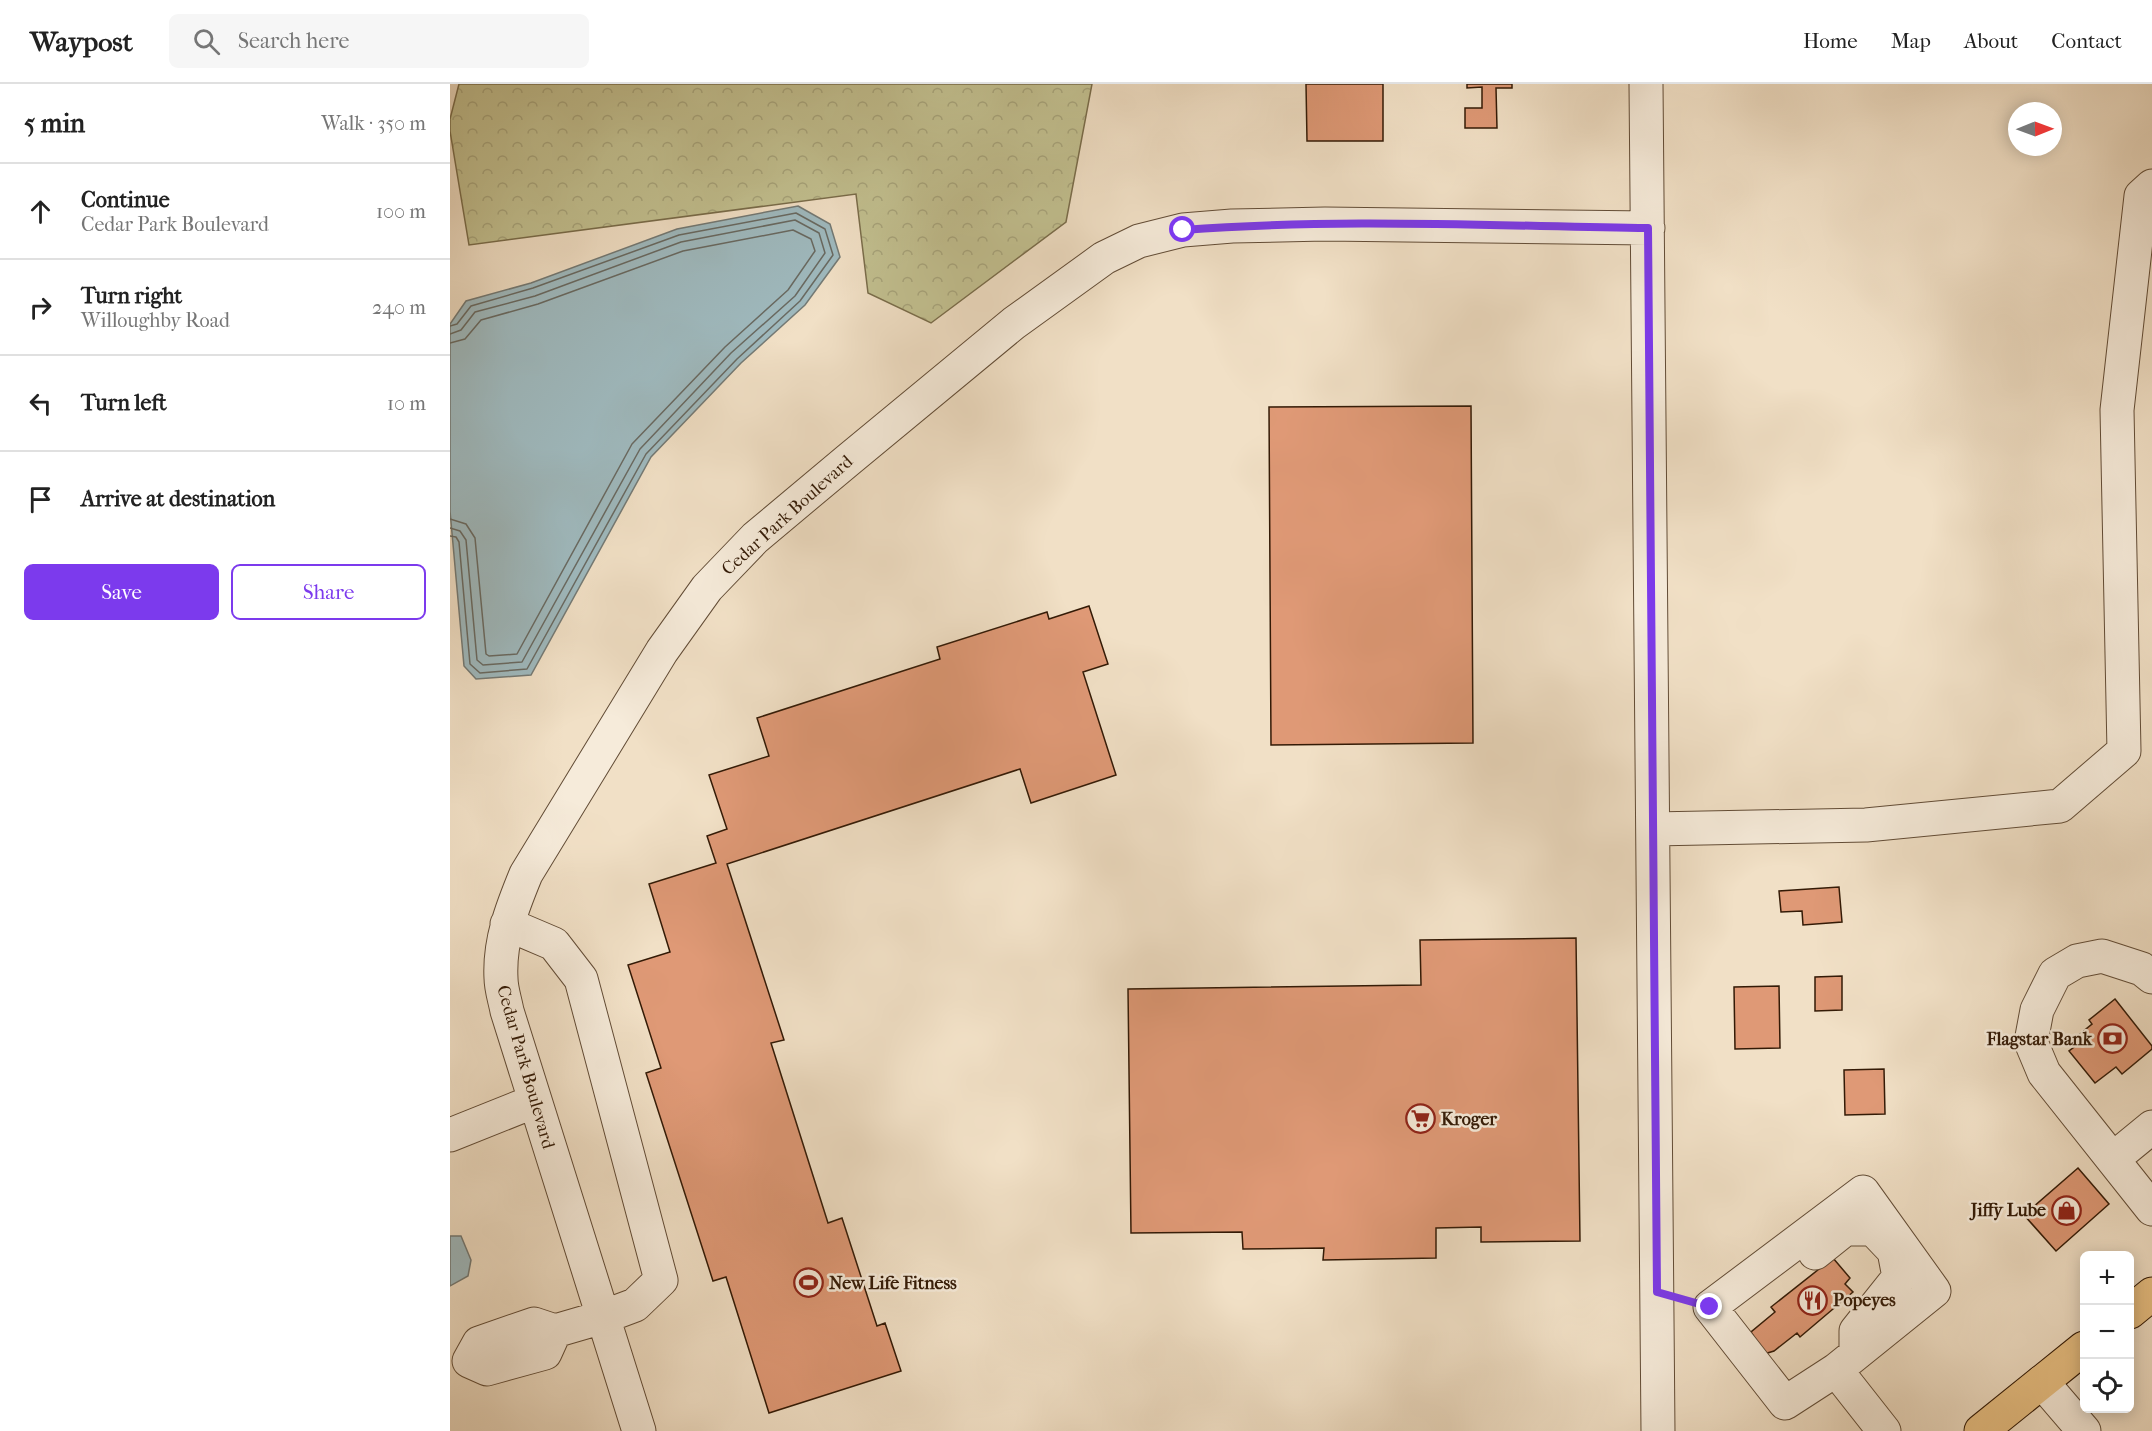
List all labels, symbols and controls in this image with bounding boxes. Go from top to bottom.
search box [169,14,589,68]
text: Waypost [30,25,133,58]
icon: search [190,25,223,58]
text: Search here [238,28,349,54]
text: Home [1803,29,1858,53]
text: Map [1891,29,1931,53]
text: About [1964,29,2018,53]
text: Contact [2051,29,2122,53]
north arrow [2008,102,2062,156]
text: 5 min [24,108,85,139]
text: Walk · 350 m [321,112,426,135]
text: Continue [81,187,170,213]
icon: ahead [24,195,57,228]
text: 100 m [376,200,426,223]
text: Cedar Park Boulevard [81,213,269,236]
route start [1169,216,1195,242]
text: Turn right [81,283,182,309]
icon: right [24,291,57,324]
text: 240 m [372,296,426,319]
text: Willoughby Road [81,309,230,332]
icon: left [24,387,57,420]
text: Turn left [81,390,167,416]
text: 10 m [387,392,426,415]
street label: Cedar Park Boulevard [717,451,857,580]
icon: arrive [24,483,57,516]
text: Arrive at destination [81,486,275,512]
button: Save [24,564,219,620]
button: Share [231,564,426,620]
street label: Cedar Park Boulevard [492,983,559,1152]
bank icon: Flagstar Bank [2097,1023,2129,1055]
place label: Flagstar Bank [1986,1029,2093,1050]
supermarket icon: Kroger [1404,1103,1436,1135]
place label: Kroger [1441,1109,1497,1130]
shop icon: Jiffy Lube [2051,1194,2083,1226]
place label: Jiffy Lube [1969,1200,2046,1221]
map controls [2080,1251,2134,1413]
button: + [2080,1251,2134,1305]
sports icon: New Life Fitness [792,1267,824,1299]
place label: New Life Fitness [829,1273,957,1294]
restaurant icon: Popeyes [1796,1284,1828,1316]
place label: Popeyes [1833,1290,1896,1311]
route end [1696,1293,1722,1319]
button: − [2080,1305,2134,1359]
button: locate [2080,1359,2134,1413]

